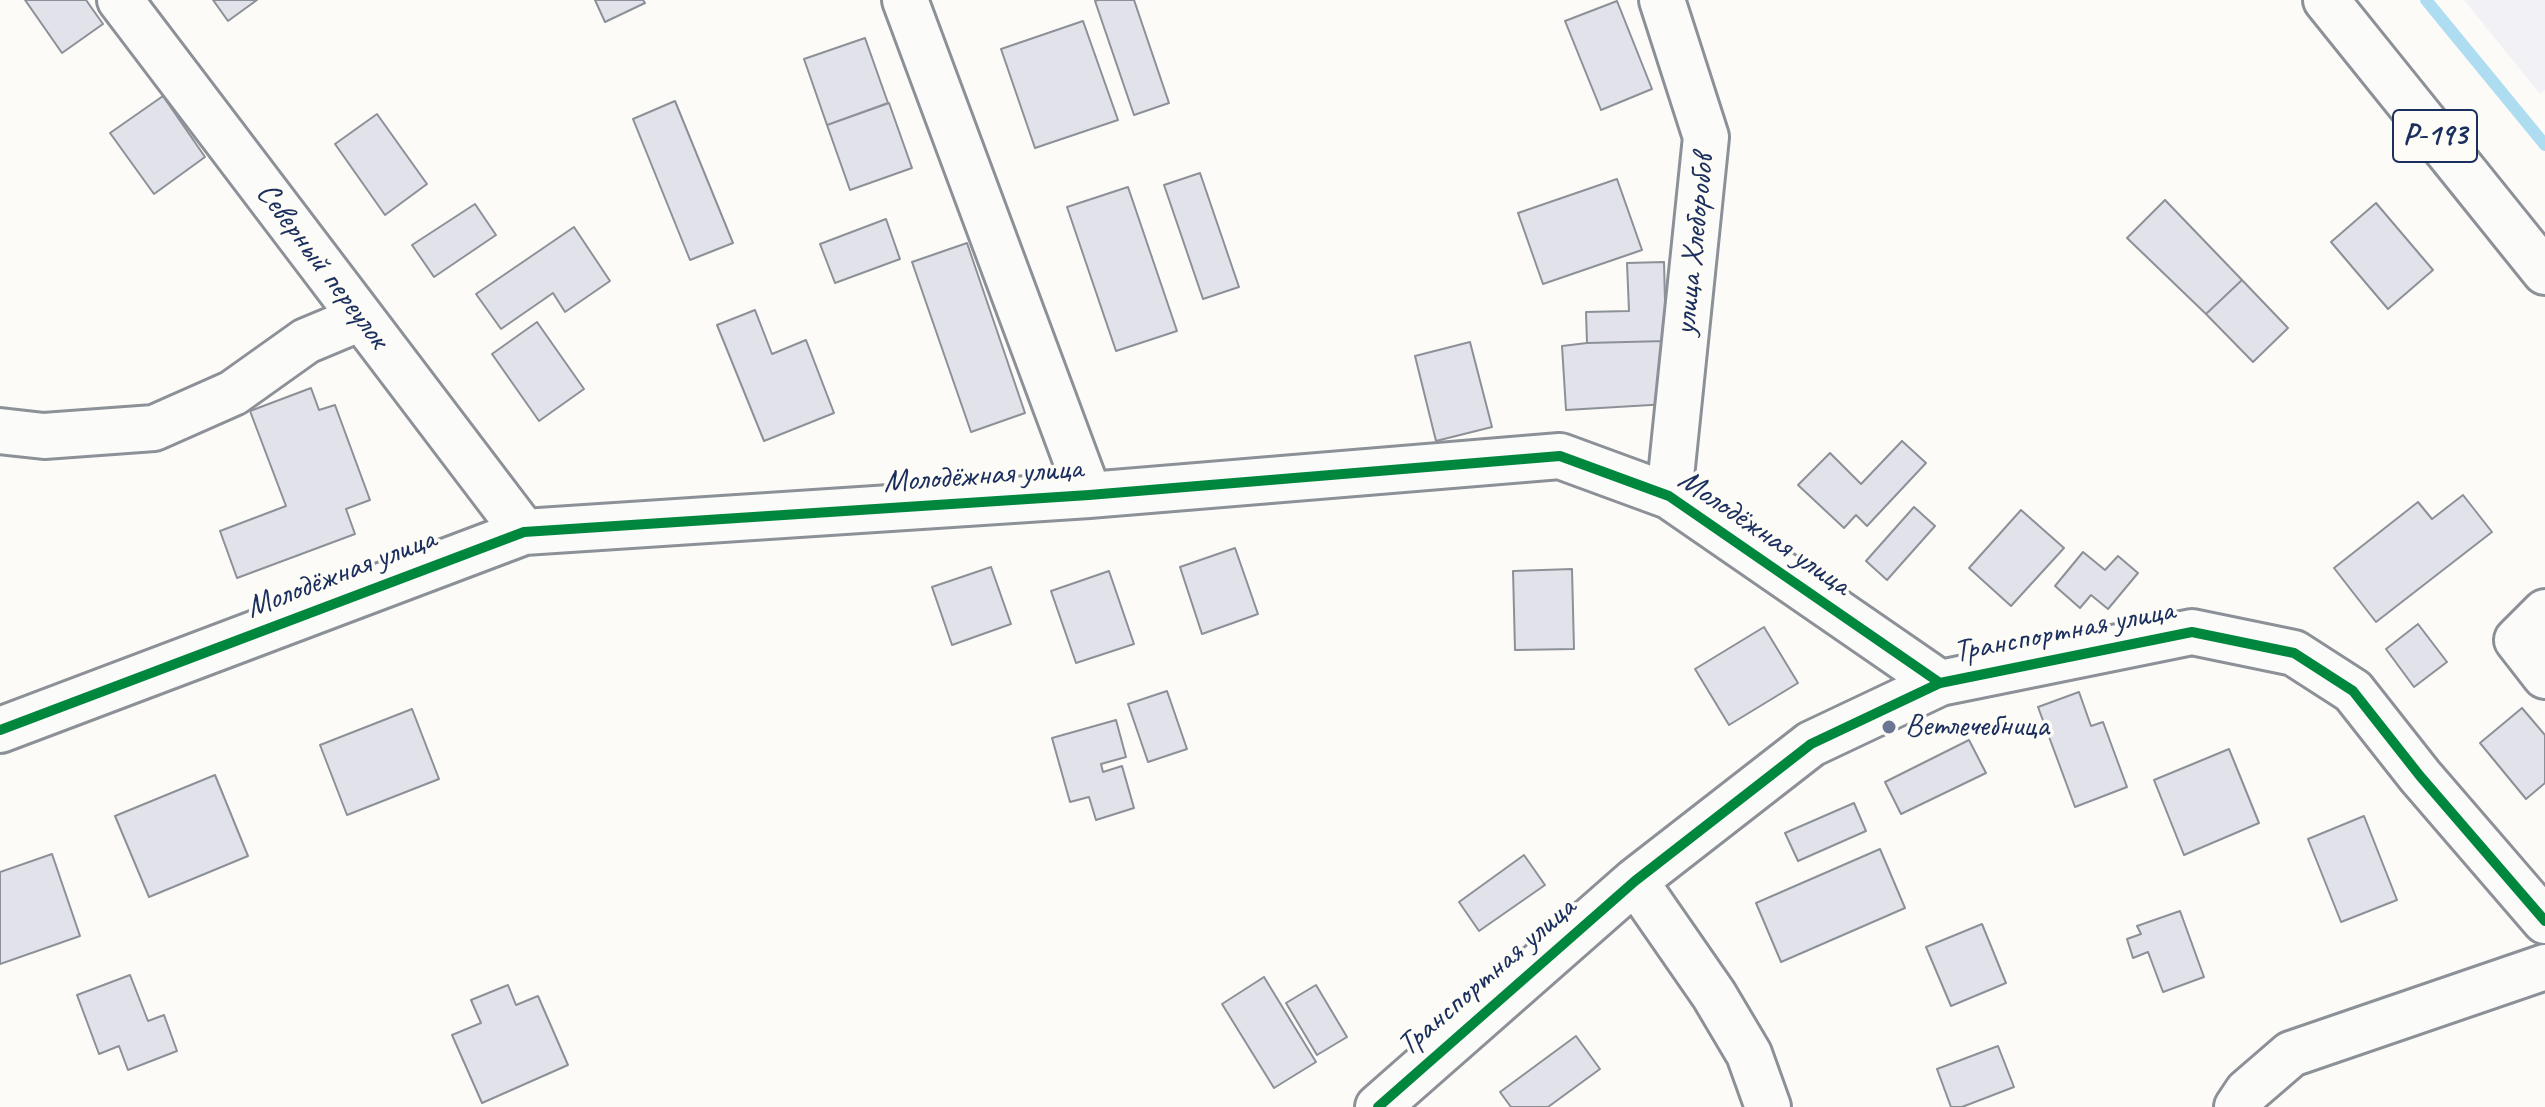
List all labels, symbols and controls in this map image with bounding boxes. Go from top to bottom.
road number: Р-193 [2393,110,2477,162]
street label: улица Хлеборобов [1666,153,1724,337]
street label: Северный переулок [247,175,397,357]
street label: Молодёжная улица [882,450,1084,502]
street label: Молодёжная улица [1670,461,1858,605]
street label: Молодёжная улица [241,520,441,628]
street label: Транспортная улица [1950,592,2178,672]
place label: Ветлечебница [1905,708,2049,746]
marker: Ветлечебница [1880,718,1898,736]
street label: Транспортная улица [1390,889,1584,1065]

